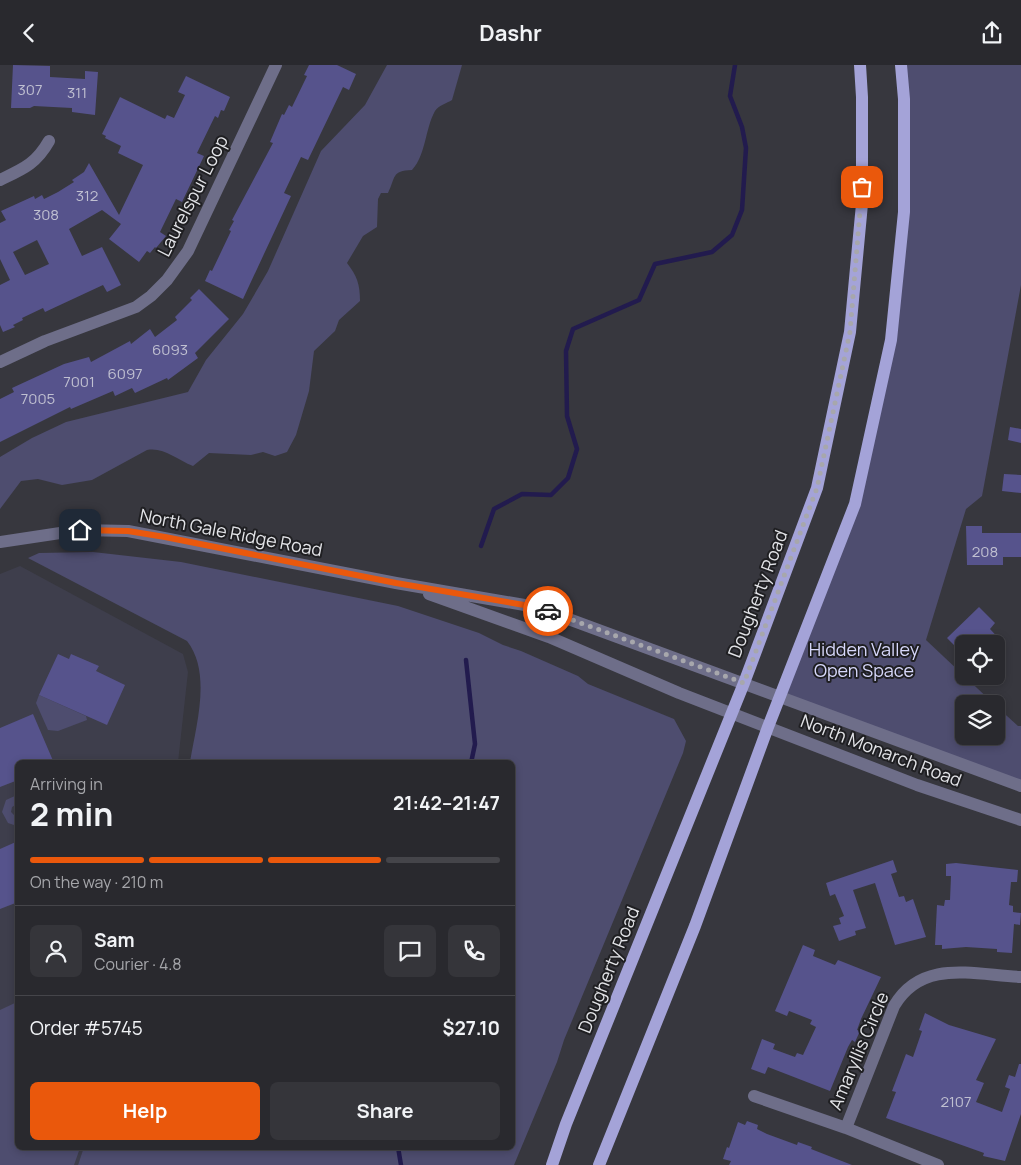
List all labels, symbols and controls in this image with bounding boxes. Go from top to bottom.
text: Dashr [479,18,542,48]
icon: back [15,19,43,47]
icon: share [978,19,1006,47]
house number: 307 [18,79,42,100]
house number: 311 [67,82,87,103]
street label: Laurelspur Loop [151,131,233,260]
pin [841,166,883,208]
icon: bag [848,173,876,201]
house number: 312 [76,185,98,206]
house number: 308 [33,204,59,225]
house number: 6093 [152,339,188,360]
house number: 6097 [107,363,143,384]
house number: 7001 [63,371,95,392]
house number: 7005 [21,388,55,409]
street label: North Gale Ridge Road [138,503,325,562]
pin [59,509,101,551]
icon: home [66,516,94,544]
street label: Dougherty Road [722,527,792,661]
house number: 208 [972,541,998,562]
courier [523,586,573,636]
icon: car [534,597,562,625]
map controls [955,635,1005,745]
button: locate [955,635,1005,685]
park label: Hidden Valley Open Space [809,637,920,682]
button: layers [955,695,1005,745]
street label: North Monarch Road [797,708,965,792]
text: Arriving in [30,773,103,795]
text: 21:42–21:47 [393,790,500,816]
text: 2 min [30,792,113,836]
text: On the way · 210 m [30,871,163,893]
street label: Dougherty Road [572,903,644,1036]
button: person [30,925,82,977]
button: chat [384,925,436,977]
button: phone [448,925,500,977]
text: Sam [94,927,135,953]
text: Courier · 4.8 [94,953,182,975]
street label: Amaryllis Circle [822,988,894,1113]
text: Order #5745 [30,1015,143,1041]
text: $27.10 [443,1015,500,1041]
button: Help [30,1082,260,1140]
button: Share [270,1082,500,1140]
house number: 2107 [940,1091,972,1112]

